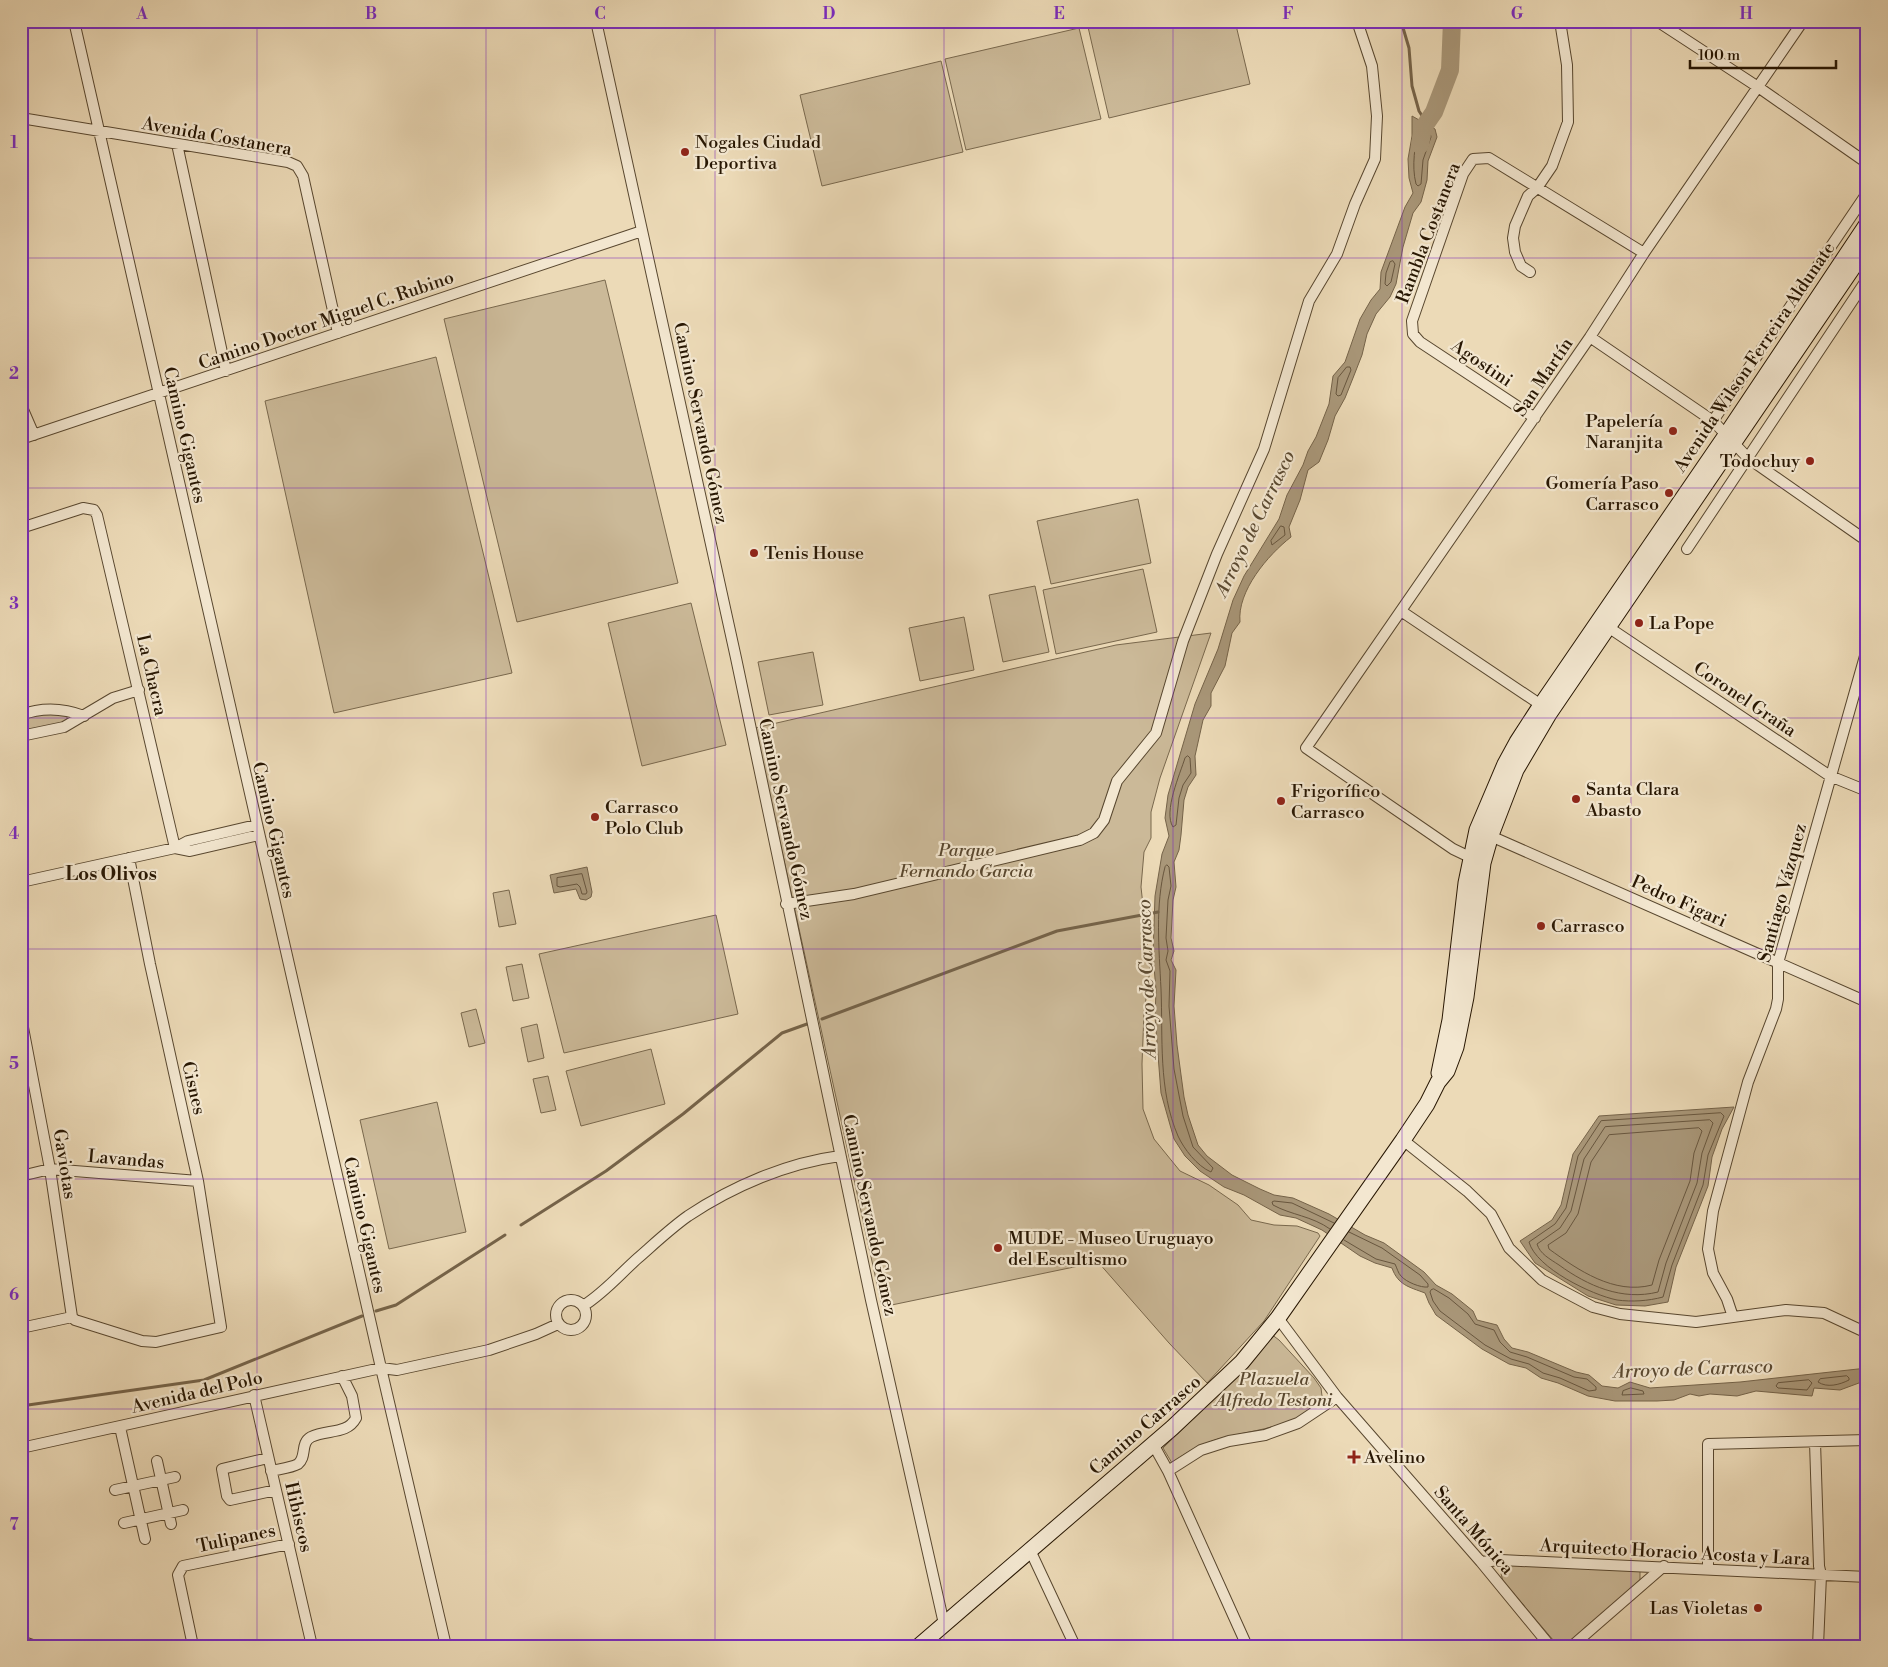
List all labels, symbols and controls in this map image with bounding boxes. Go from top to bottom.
text: A [135,4,148,24]
text: B [365,4,377,24]
text: C [594,4,606,24]
text: D [823,4,836,24]
text: E [1053,4,1065,24]
text: F [1282,4,1294,24]
text: G [1511,4,1524,24]
text: H [1739,4,1753,24]
scale bar [1690,38,1837,70]
text: 100 m [1698,46,1740,65]
street label: Avenida Costanera [139,112,295,161]
place label: Nogales Ciudad Deportiva [695,131,822,175]
text: 1 [10,133,18,153]
marker: Nogales Ciudad Deportiva [679,146,691,158]
street label: Rambla Costanera [1391,159,1466,307]
street label: Avenida Wilson Ferreira Aldunate [1668,238,1840,478]
street label: Camino Doctor Miguel C. Rubino [195,266,457,375]
street label: Camino Servando Gómez [668,320,733,526]
street label: San Martín [1509,333,1578,421]
street label: Agostini [1446,334,1517,392]
text: 2 [9,364,19,384]
street label: Camino Gigantes [158,365,211,506]
place label: Papelería Naranjita [1585,410,1664,454]
marker: Papelería Naranjita [1667,425,1679,437]
water label: Arroyo de Carrasco [1208,447,1301,602]
place label: Todochuy [1720,450,1800,473]
marker: Todochuy [1804,455,1816,467]
place label: Gomería Paso Carrasco [1545,472,1659,516]
marker: Gomería Paso Carrasco [1663,487,1675,499]
place label: Tenis House [764,542,864,565]
marker: Tenis House [748,547,760,559]
text: 3 [9,594,19,614]
place label: La Pope [1649,612,1714,635]
marker: La Pope [1633,617,1645,629]
street label: La Chacra [131,632,172,719]
street label: Coronel Graña [1689,657,1801,743]
street label: Camino Servando Gómez [753,716,818,922]
street label: Camino Gigantes [247,760,300,901]
place label: Santa Clara Abasto [1585,778,1680,822]
place label: Frigorífico Carrasco [1291,780,1380,824]
marker: Santa Clara Abasto [1570,793,1582,805]
marker: Frigorífico Carrasco [1275,795,1287,807]
place label: Carrasco Polo Club [605,796,684,840]
marker: Carrasco Polo Club [589,811,601,823]
street label: Santiago Vázquez [1753,821,1812,965]
text: 4 [9,824,20,844]
park label: Parque Fernando Garcia [899,839,1034,883]
district label: Los Olivos [65,862,157,886]
street label: Pedro Figari [1628,870,1730,933]
water label: Arroyo de Carrasco [1132,899,1162,1061]
place label: Carrasco [1551,915,1625,938]
marker: Carrasco [1535,920,1547,932]
text: 5 [9,1054,19,1074]
street label: Cisnes [176,1059,211,1117]
street label: Camino Servando Gómez [837,1112,902,1318]
street label: Gaviotas [48,1127,81,1201]
street label: Lavandas [87,1145,165,1174]
street label: Camino Gigantes [338,1155,391,1296]
place label: MUDE - Museo Uruguayo del Escultismo [1008,1227,1214,1271]
marker: MUDE - Museo Uruguayo del Escultismo [992,1242,1004,1254]
text: 6 [9,1285,19,1305]
water label: Arroyo de Carrasco [1611,1354,1773,1384]
street label: Avenida del Polo [128,1366,265,1419]
park label: Plazuela Alfredo Testoni [1213,1368,1333,1412]
street label: Camino Carrasco [1084,1370,1206,1480]
place label: Avelino [1363,1446,1425,1469]
marker: Avelino [1348,1451,1360,1463]
street label: Hibiscos [279,1480,318,1555]
street label: Santa Mónica [1429,1481,1519,1580]
text: 7 [9,1515,19,1535]
street label: Tulipanes [195,1519,278,1558]
street label: Arquitecto Horacio Acosta y Lara [1538,1534,1812,1571]
place label: Las Violetas [1649,1597,1748,1620]
marker: Las Violetas [1752,1602,1764,1614]

